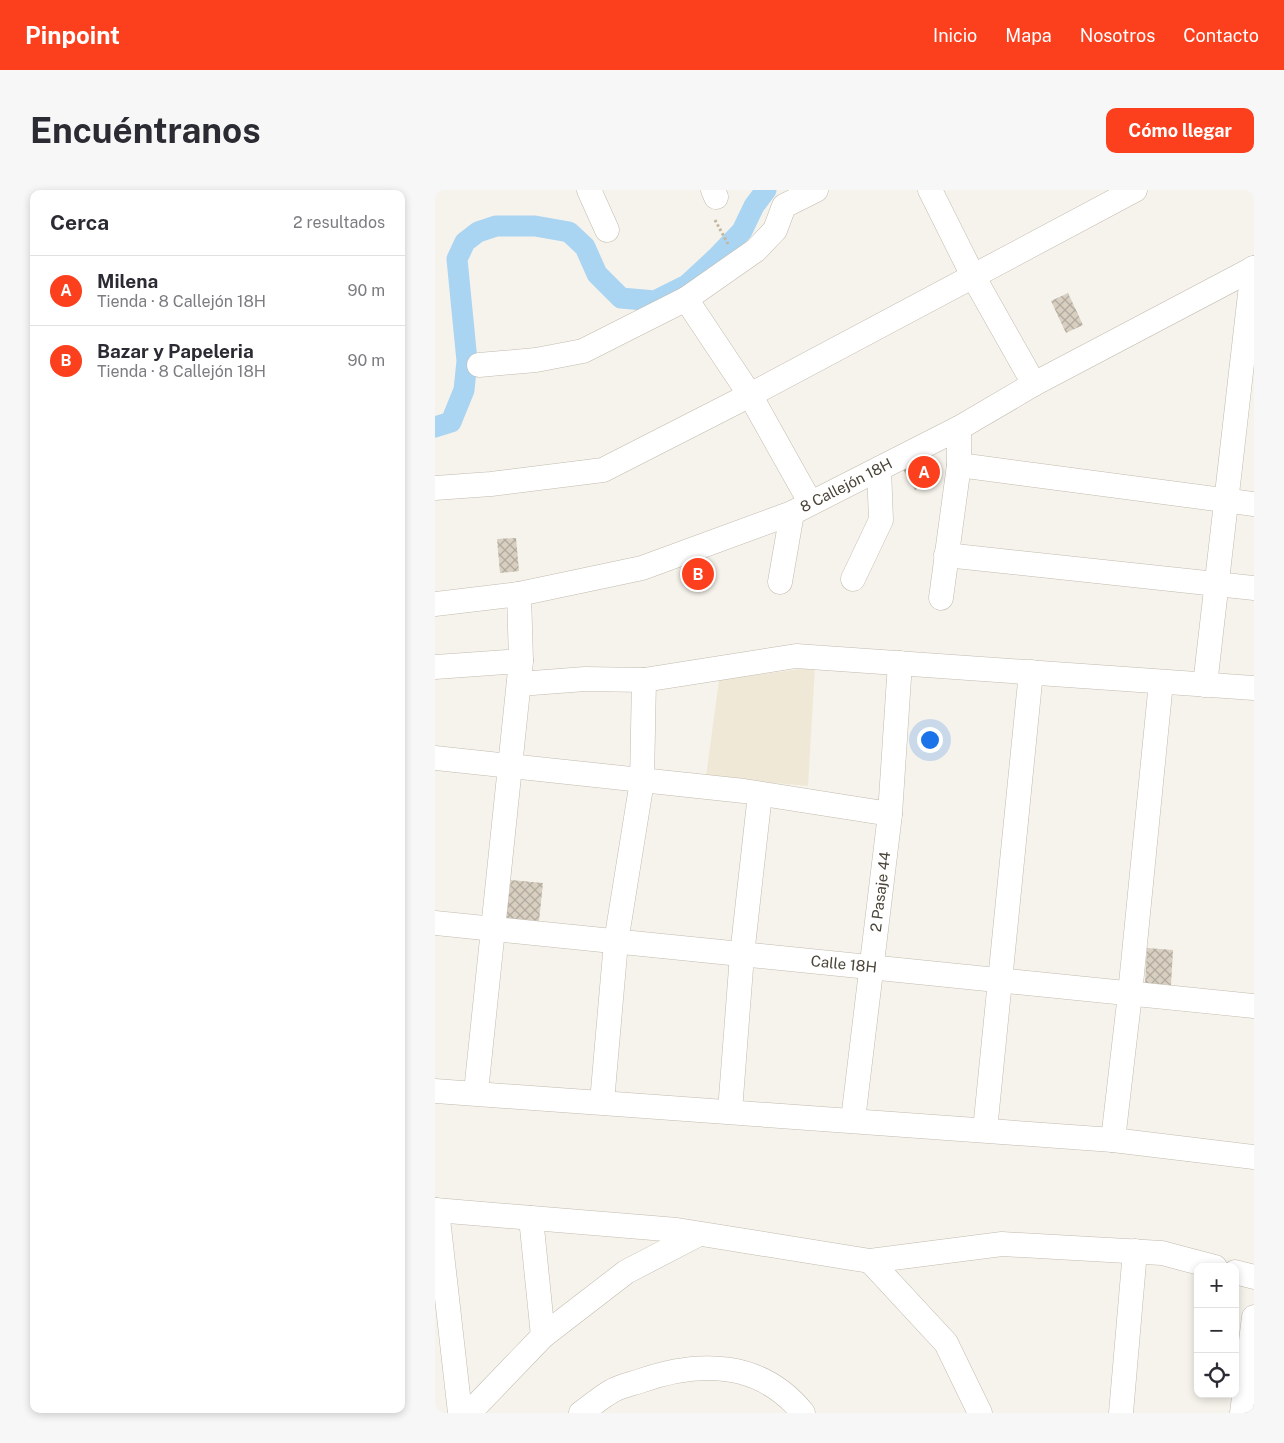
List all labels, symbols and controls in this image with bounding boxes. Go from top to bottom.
text: Pinpoint [25,21,120,49]
text: Inicio [933,25,977,46]
text: Mapa [1005,25,1052,46]
text: Nosotros [1080,25,1155,46]
text: Contacto [1183,25,1259,46]
button: Cómo llegar [1106,108,1254,153]
text: Encuéntranos [30,110,261,151]
text: Cerca [50,210,109,235]
text: 2 resultados [293,213,385,232]
text: Milena [97,270,158,292]
text: A [60,281,72,300]
text: 90 m [348,281,385,300]
text: Tienda · 8 Callejón 18H [97,292,266,311]
text: Bazar y Papeleria [97,340,254,362]
text: B [61,351,71,370]
text: 90 m [348,351,385,370]
text: Tienda · 8 Callejón 18H [97,362,266,381]
pin: A [908,453,940,491]
street label: 8 Callejón 18H [797,454,895,515]
pin: B [682,555,714,593]
your location [917,727,943,753]
street label: 2 Pasaje 44 [867,850,893,933]
street label: Calle 18H [810,952,878,976]
map controls [1194,1263,1239,1398]
button: + [1194,1263,1239,1308]
button: − [1194,1308,1239,1353]
button: locate [1194,1353,1239,1398]

